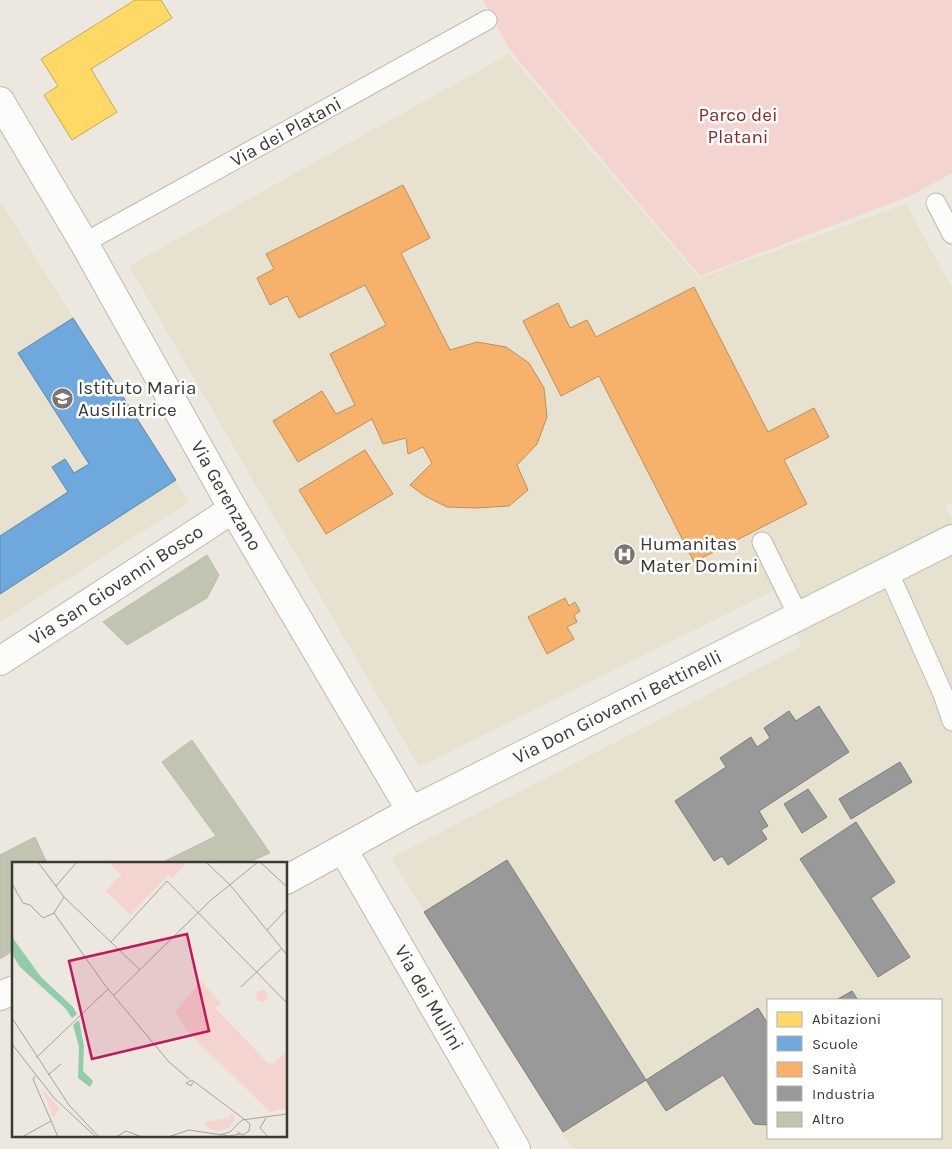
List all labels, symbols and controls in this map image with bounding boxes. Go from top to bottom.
street label: Via dei Platani [227,92,345,172]
park label: Parco dei Platani [698,104,778,148]
place label: Istituto Maria Ausiliatrice [78,377,196,421]
school or university icon: Istituto Maria Ausiliatrice [50,387,74,411]
street label: Via Gerenzano [186,437,266,555]
street label: Via San Giovanni Bosco [25,520,208,650]
place label: Humanitas Mater Domini [640,533,758,577]
hospital icon: Humanitas Mater Domini [612,543,636,567]
street label: Via Don Giovanni Bettinelli [510,645,726,769]
inset map [12,862,288,1136]
street label: Via dei Mulini [390,941,468,1055]
legend [767,999,942,1139]
text: Abitazioni [812,1010,881,1028]
text: Scuole [812,1035,858,1053]
text: Sanità [812,1060,857,1078]
text: Industria [812,1085,875,1103]
text: Altro [812,1110,844,1128]

